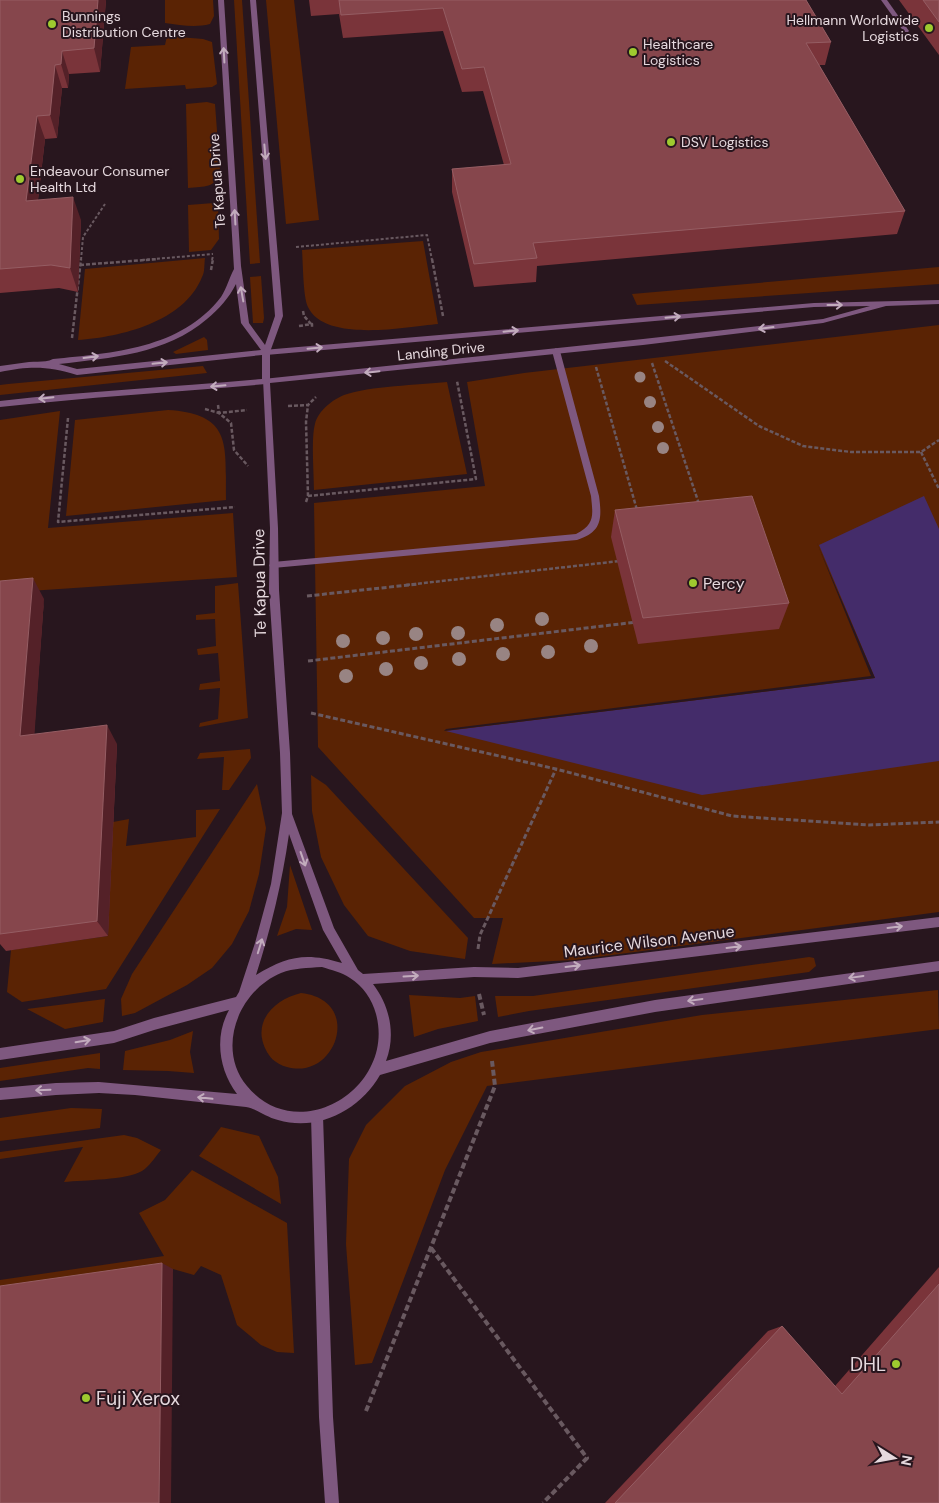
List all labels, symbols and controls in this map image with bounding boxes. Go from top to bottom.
place label: Bunnings Distribution Centre [62,7,186,41]
place label: Hellmann Worldwide Logistics [786,11,919,45]
marker: Bunnings Distribution Centre [46,18,58,30]
marker: Hellmann Worldwide Logistics [923,22,935,34]
place label: Healthcare Logistics [643,35,713,69]
marker: Healthcare Logistics [627,46,639,58]
one-way arrow [219,47,228,63]
street label: Te Kapua Drive [205,133,229,229]
place label: DSV Logistics [681,133,768,151]
marker: DSV Logistics [665,136,677,148]
one-way arrow [261,143,270,159]
place label: Endeavour Consumer Health Ltd [30,162,169,196]
marker: Endeavour Consumer Health Ltd [14,173,26,185]
one-way arrow [230,209,239,225]
one-way arrow [237,287,246,303]
one-way arrow [827,300,843,310]
one-way arrow [665,313,681,322]
one-way arrow [759,323,775,333]
one-way arrow [503,327,519,336]
street label: Landing Drive [396,337,486,365]
one-way arrow [306,344,322,353]
one-way arrow [83,352,99,362]
one-way arrow [151,358,167,368]
one-way arrow [364,367,380,376]
one-way arrow [210,381,226,391]
one-way arrow [38,393,54,403]
street label: Te Kapua Drive [248,529,271,637]
place label: Percy [703,573,745,594]
marker: Percy [687,577,699,589]
one-way arrow [299,851,308,866]
street label: Maurice Wilson Avenue [563,921,736,962]
one-way arrow [887,922,903,932]
one-way arrow [255,938,265,954]
one-way arrow [726,942,742,952]
one-way arrow [564,961,580,971]
one-way arrow [402,971,418,980]
one-way arrow [848,973,864,983]
one-way arrow [688,996,704,1006]
one-way arrow [528,1024,544,1034]
one-way arrow [74,1036,90,1046]
one-way arrow [35,1085,51,1094]
one-way arrow [197,1093,213,1102]
place label: DHL [850,1352,886,1377]
marker: DHL [890,1358,902,1370]
place label: Fuji Xerox [96,1386,180,1411]
marker: Fuji Xerox [80,1392,92,1404]
north arrow [869,1433,919,1483]
text: N [897,1454,917,1467]

